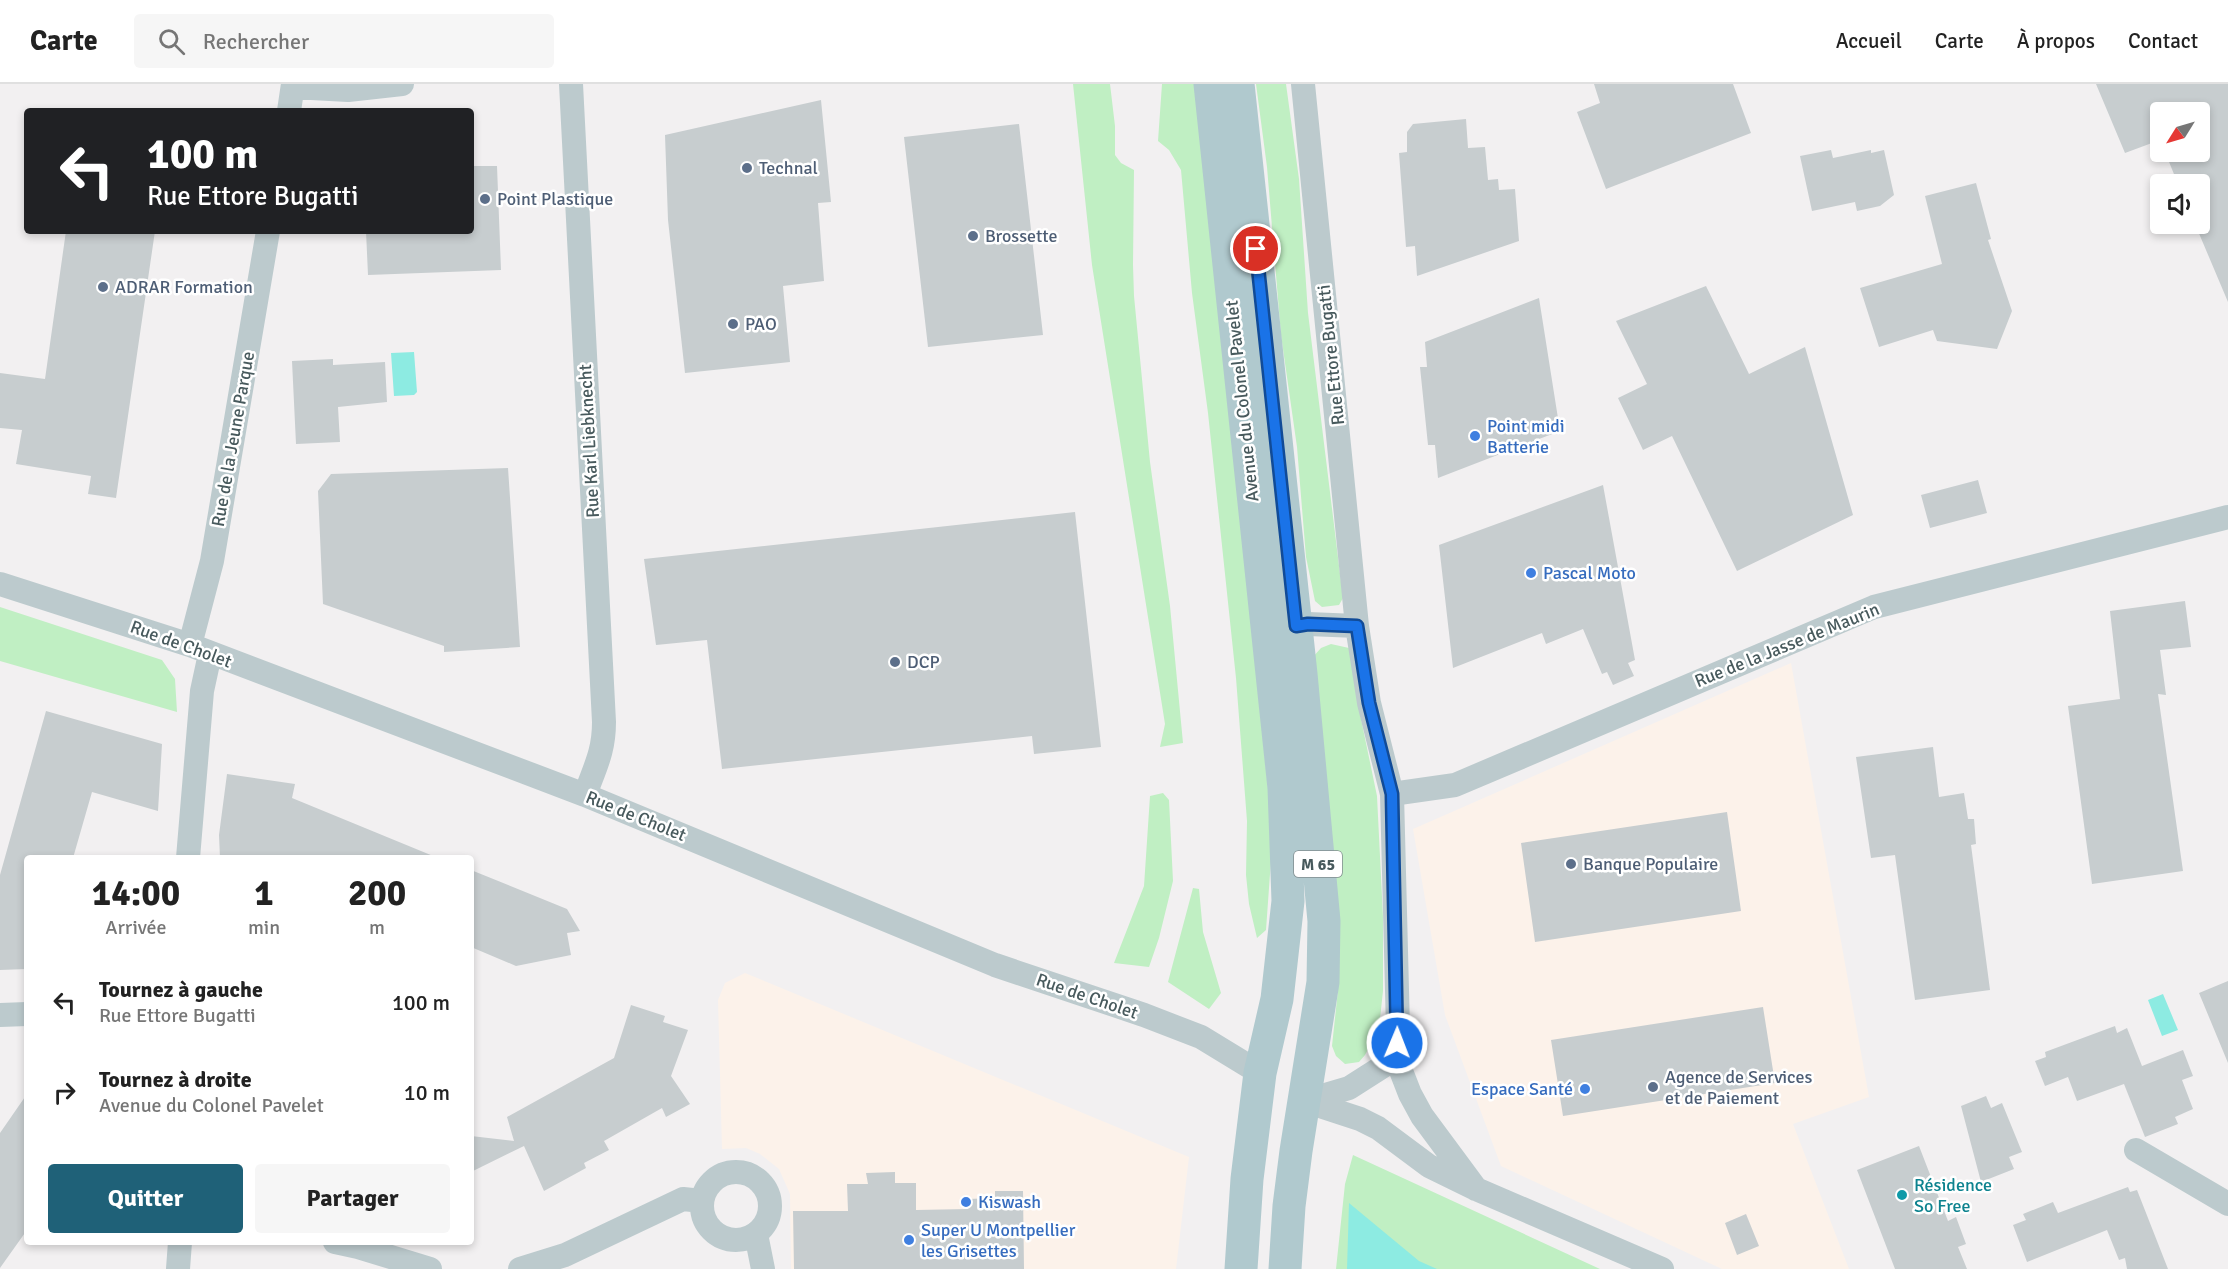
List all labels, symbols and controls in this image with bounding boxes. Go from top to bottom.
search box [134,14,554,68]
text: Carte [30,24,98,58]
icon: search [155,25,188,58]
text: Rechercher [203,28,309,55]
text: Accueil [1836,28,1902,54]
text: Carte [1935,28,1984,54]
text: À propos [2017,28,2095,54]
text: Contact [2128,28,2198,54]
north arrow [2150,102,2210,162]
map controls [2150,102,2210,234]
text: 100 m [147,129,258,180]
icon: left [48,132,126,210]
place label: Technal [759,157,818,179]
marker: Technal [740,161,754,175]
button: sound [2150,174,2210,234]
text: Rue Ettore Bugatti [147,180,359,213]
place label: Point Plastique [497,188,613,210]
marker: Point Plastique [478,192,492,206]
pin [1230,223,1281,274]
place label: Brossette [985,225,1057,247]
marker: Brossette [966,229,980,243]
icon: arrive [1239,232,1272,265]
place label: ADRAR Formation [115,276,253,298]
marker: ADRAR Formation [96,280,110,294]
street label: Rue Ettore Bugatti [1313,284,1349,426]
street label: Avenue du Colonel Pavelet [1220,299,1264,503]
place label: PAO [745,313,777,335]
marker: PAO [726,317,740,331]
street label: Rue de la Jeune Parque [207,350,259,528]
street label: Rue Karl Liebknecht [574,364,604,518]
place label: Point midi Batterie [1487,415,1565,458]
marker: Point midi Batterie [1468,429,1482,443]
place label: Pascal Moto [1543,562,1636,584]
marker: Pascal Moto [1524,566,1538,580]
street label: Rue de la Jasse de Maurin [1691,598,1883,692]
street label: Rue de Cholet [127,616,235,672]
place label: DCP [907,651,940,673]
marker: DCP [888,655,902,669]
street label: Rue de Cholet [583,786,689,846]
road number: M 65 [1294,851,1342,877]
place label: Banque Populaire [1583,853,1718,875]
marker: Banque Populaire [1564,857,1578,871]
text: 14:00 [92,871,180,916]
text: 1 [254,871,274,916]
text: 200 [348,871,406,916]
text: Arrivée [105,915,167,940]
text: min [248,915,280,940]
text: m [369,915,385,940]
street label: Rue de Cholet [1033,968,1141,1024]
text: Tournez à gauche [99,976,263,1003]
icon: left [48,986,81,1019]
text: 100 m [392,989,450,1016]
text: Rue Ettore Bugatti [99,1003,256,1028]
position arrow [1365,1011,1429,1075]
text: Tournez à droite [99,1066,252,1093]
place label: Agence de Services et de Paiement [1665,1066,1812,1109]
icon: right [48,1076,81,1109]
place label: Espace Santé [1471,1078,1573,1100]
text: 10 m [404,1079,450,1106]
marker: Agence de Services et de Paiement [1646,1080,1660,1094]
marker: Espace Santé [1578,1082,1592,1096]
text: Avenue du Colonel Pavelet [99,1093,324,1118]
button: Quitter [48,1164,243,1233]
button: Partager [255,1164,450,1233]
place label: Résidence So Free [1914,1174,1992,1217]
marker: Résidence So Free [1895,1188,1909,1202]
place label: Kiswash [978,1191,1041,1213]
marker: Kiswash [959,1195,973,1209]
place label: Super U Montpellier les Grisettes [921,1219,1076,1262]
marker: Super U Montpellier les Grisettes [902,1233,916,1247]

